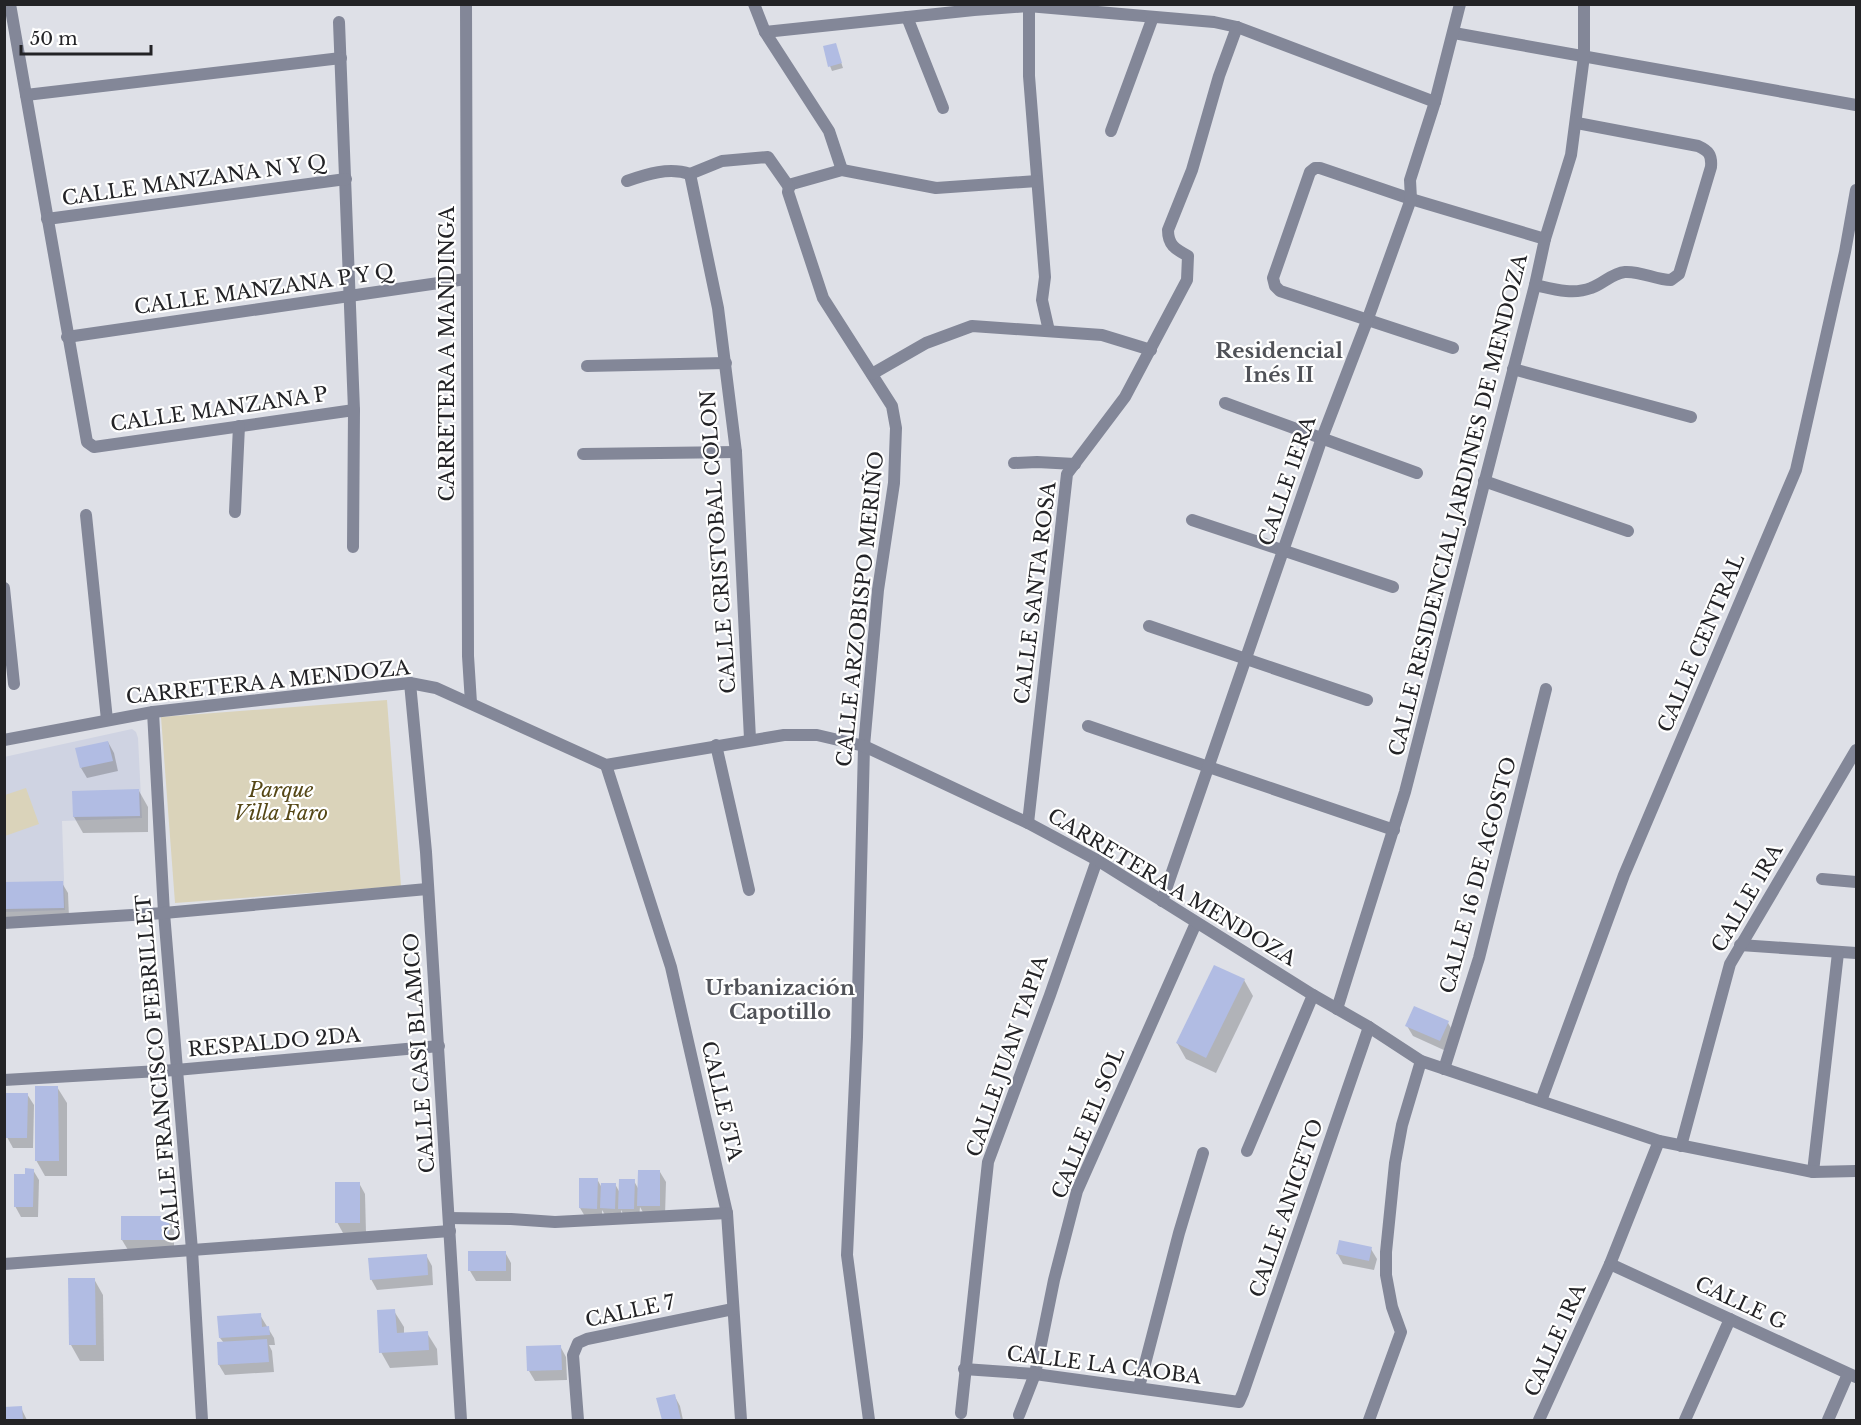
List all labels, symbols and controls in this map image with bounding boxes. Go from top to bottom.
scale bar [21,18,152,56]
text: 50 m [30,28,78,50]
street label: CALLE MANZANA N Y Q [60,150,328,210]
street label: CARRETERA A MANDINGA [435,206,459,502]
street label: CALLE RESIDENCIAL JARDINES DE MENDOZA [1384,251,1532,759]
street label: CALLE MANZANA P Y Q [133,259,395,319]
district label: Residencial Inés II [1215,338,1343,388]
street label: CALLE MANZANA P [109,382,329,436]
street label: CALLE CRISTOBAL COLON [695,389,741,695]
street label: CALLE 1ERA [1254,413,1321,549]
street label: CALLE ARZOBISPO MERIÑO [830,450,889,768]
street label: CALLE SANTA ROSA [1009,480,1061,706]
street label: CALLE CENTRAL [1653,550,1750,736]
street label: CARRETERA A MENDOZA [125,655,412,709]
street label: CALLE 16 DE AGOSTO [1435,754,1521,996]
park label: Parque Villa Faro [234,778,328,825]
street label: CARRETERA A MENDOZA [1044,803,1301,971]
street label: CALLE 1RA [1706,839,1788,956]
street label: CALLE FRANCISCO FEBRILLET [131,894,185,1242]
street label: CALLE CASI BLAMCO [399,932,439,1174]
street label: CALLE JUAN TAPIA [961,952,1053,1160]
district label: Urbanización Capotillo [705,975,855,1025]
street label: RESPALDO 2DA [187,1022,362,1061]
street label: CALLE 5TA [697,1039,748,1164]
street label: CALLE EL SOL [1047,1043,1129,1202]
street label: CALLE ANICETO [1244,1116,1328,1300]
street label: CALLE G [1691,1271,1791,1335]
street label: CALLE 1RA [1519,1279,1591,1400]
street label: CALLE 7 [583,1290,678,1332]
street label: CALLE LA CAOBA [1005,1341,1203,1389]

